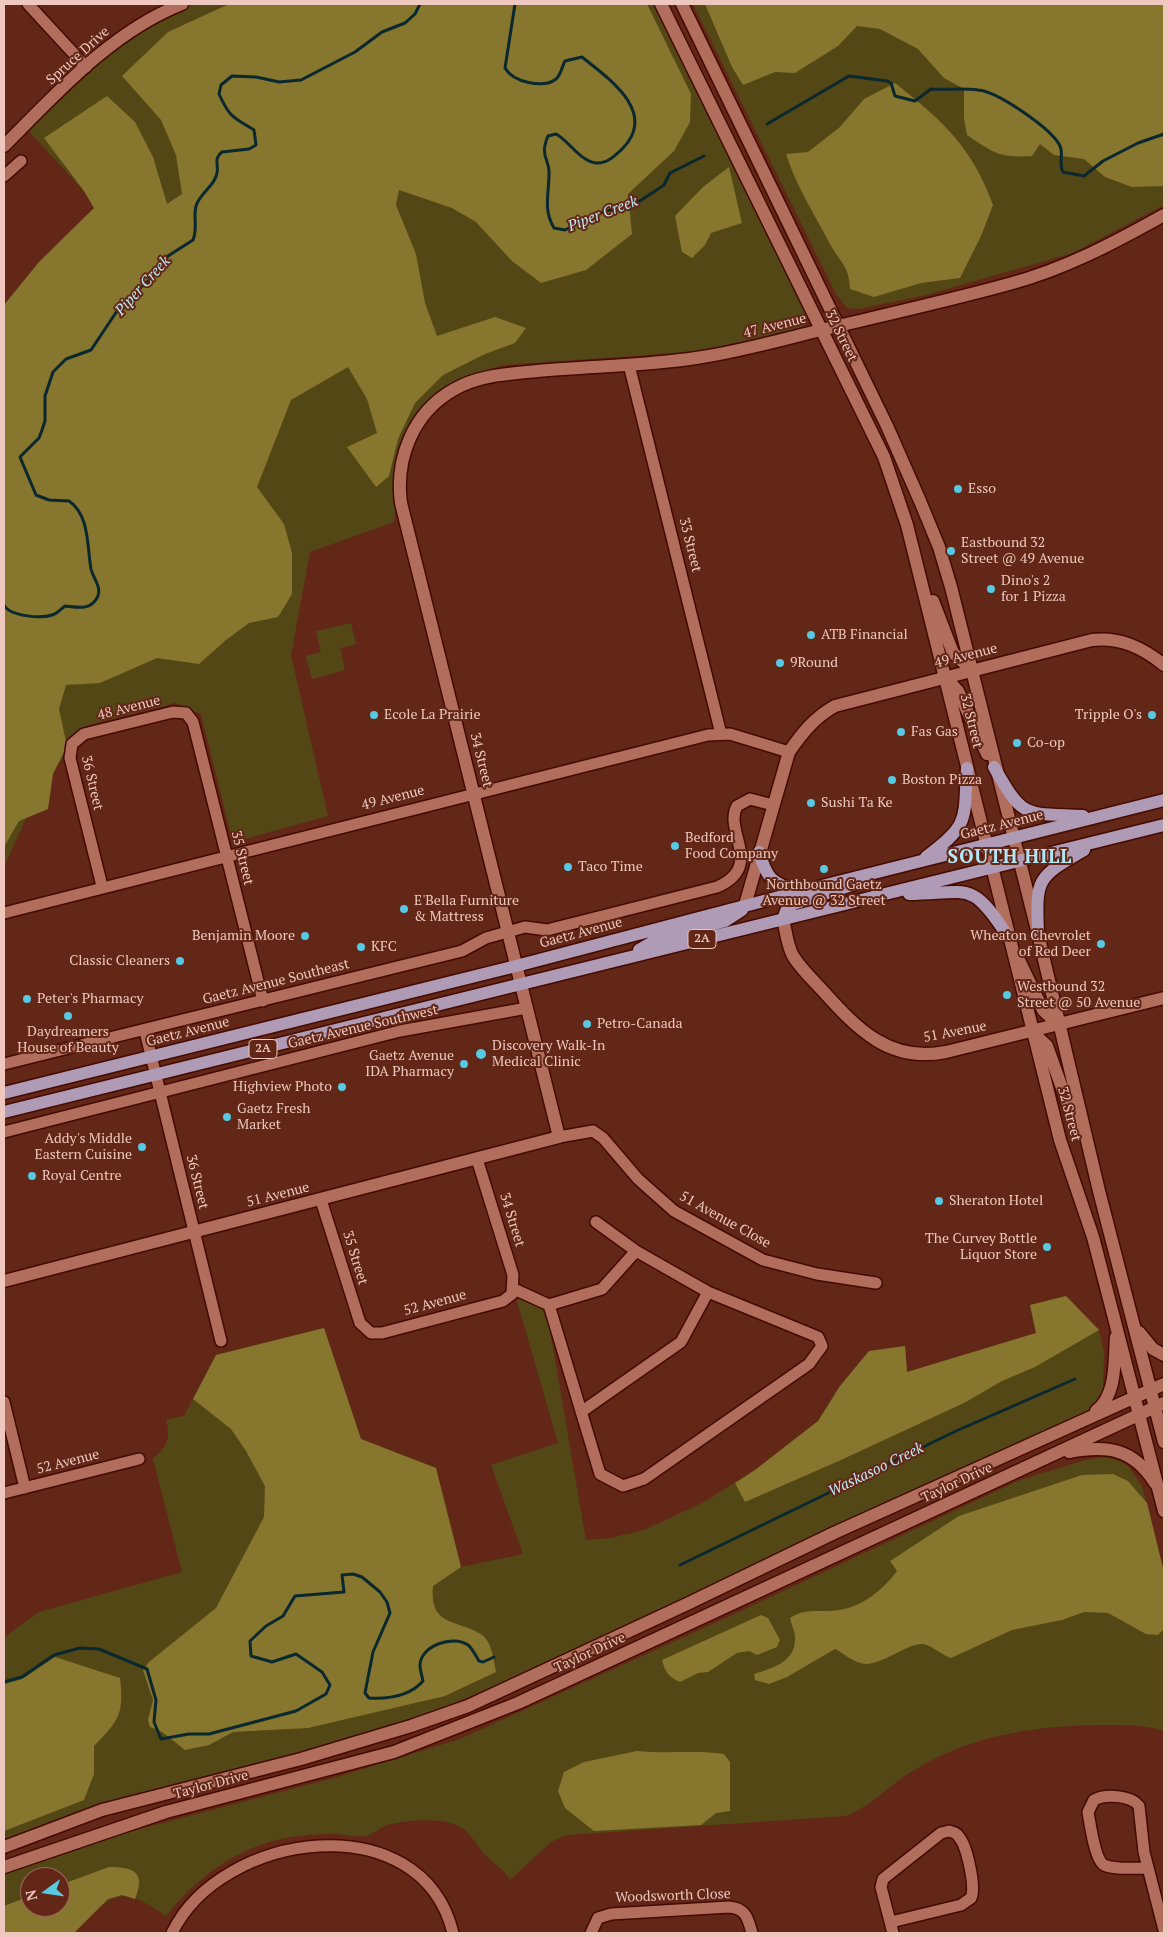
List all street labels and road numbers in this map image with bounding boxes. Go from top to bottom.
street label: Spruce Drive [43,23,113,89]
street label: 32 Street [821,307,861,365]
street label: 47 Avenue [742,310,808,342]
street label: 33 Street [675,516,705,574]
street label: 49 Avenue [933,640,999,672]
street label: 48 Avenue [96,692,162,724]
street label: 32 Street [956,692,986,750]
street label: 34 Street [466,731,496,789]
street label: 36 Street [78,754,106,812]
street label: 49 Avenue [360,782,426,814]
street label: Gaetz Avenue [959,807,1045,843]
street label: 35 Street [227,829,257,887]
street label: Gaetz Avenue [538,914,624,952]
road number: 2A [688,930,716,949]
street label: Gaetz Avenue Southeast [201,956,351,1008]
street label: Gaetz Avenue Southwest [286,1002,440,1052]
street label: Gaetz Avenue [145,1014,231,1050]
street label: 51 Avenue [922,1018,988,1046]
road number: 2A [249,1040,277,1058]
street label: 32 Street [1054,1085,1084,1143]
street label: 36 Street [182,1153,212,1211]
street label: 51 Avenue [245,1179,311,1211]
street label: 51 Avenue Close [676,1188,774,1252]
street label: 34 Street [496,1191,528,1249]
street label: 35 Street [339,1229,371,1287]
street label: 52 Avenue [402,1287,468,1319]
street label: 52 Avenue [35,1446,101,1478]
street label: Taylor Drive [919,1459,995,1507]
street label: Taylor Drive [552,1629,628,1677]
street label: Taylor Drive [172,1767,250,1803]
street label: Woodsworth Close [615,1886,731,1906]

